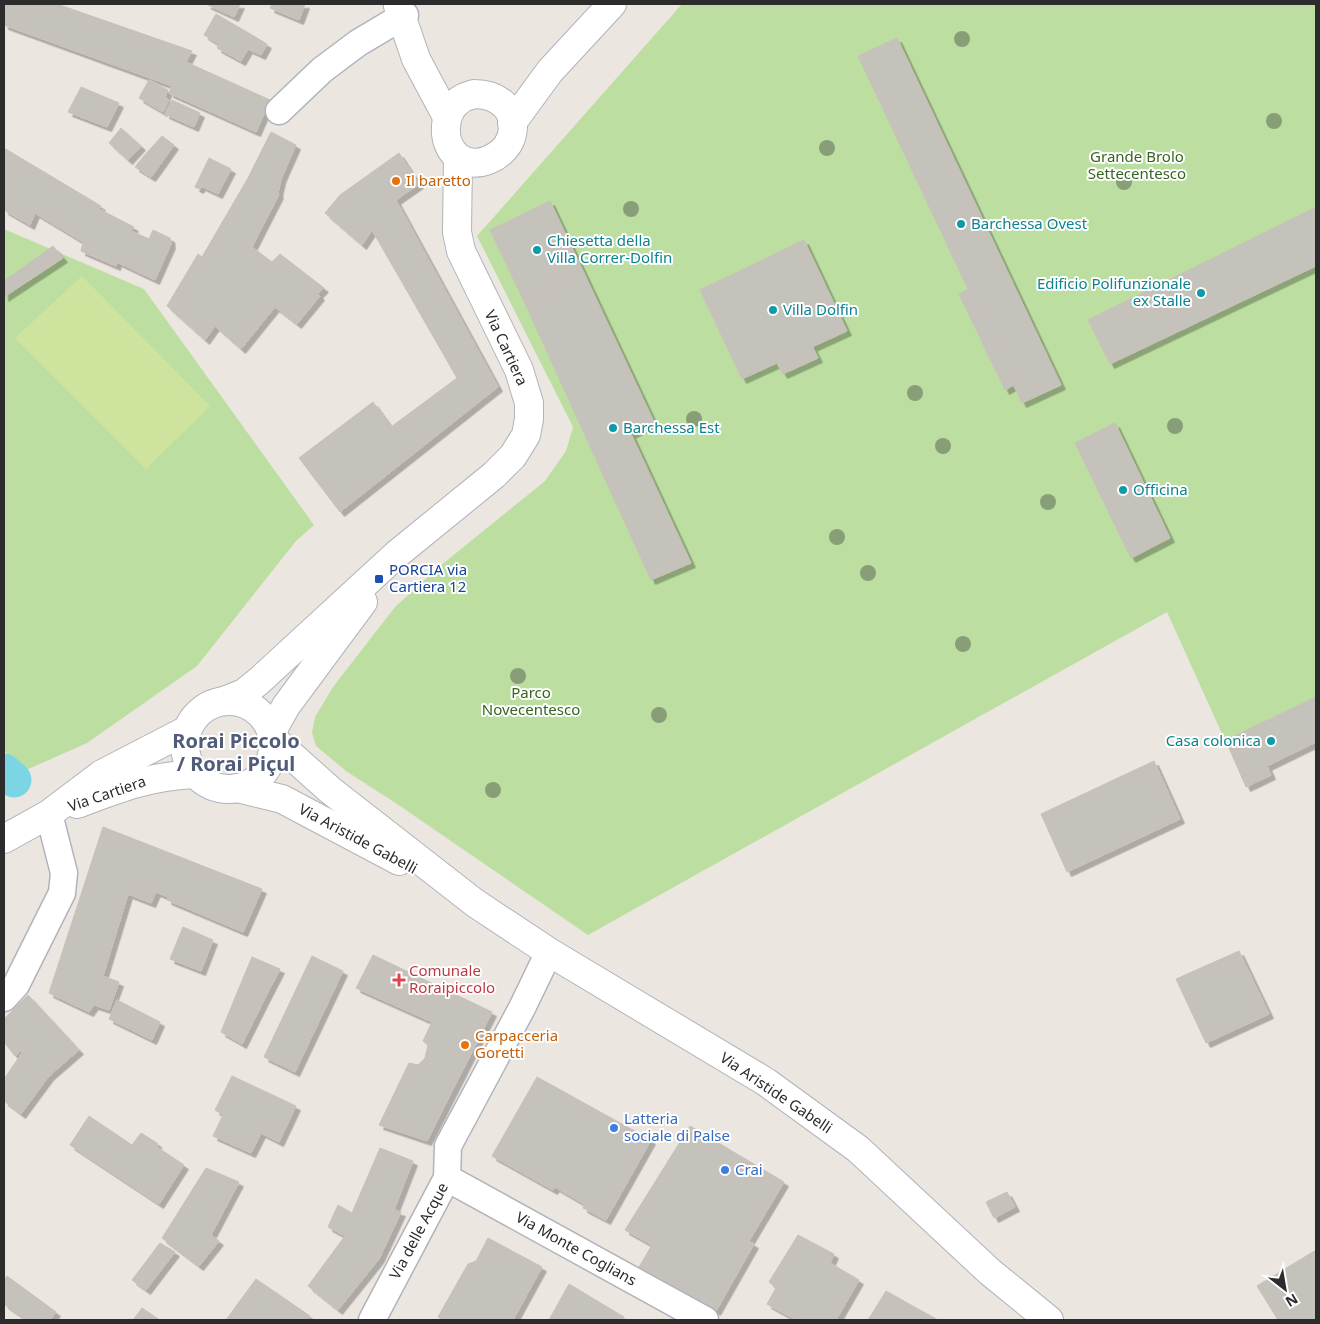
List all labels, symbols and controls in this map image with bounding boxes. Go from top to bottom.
park label: Grande Brolo Settecentesco [1088,146,1186,183]
place label: Il baretto [406,170,471,190]
marker: Il baretto [390,175,402,187]
place label: Barchessa Ovest [971,213,1088,233]
marker: Barchessa Ovest [955,218,967,230]
place label: Chiesetta della Villa Correr-Dolfin [547,230,672,267]
marker: Chiesetta della Villa Correr-Dolfin [531,244,543,256]
place label: Edificio Polifunzionale ex Stalle [1037,273,1191,310]
marker: Edificio Polifunzionale ex Stalle [1195,287,1207,299]
place label: Villa Dolfin [783,299,858,319]
marker: Villa Dolfin [767,304,779,316]
street label: Via Cartiera [481,306,533,389]
place label: Barchessa Est [623,417,720,437]
marker: Barchessa Est [607,422,619,434]
place label: Officina [1133,479,1188,499]
marker: Officina [1117,484,1129,496]
place label: PORCIA via Cartiera 12 [389,559,467,596]
marker: PORCIA via Cartiera 12 [373,573,385,585]
park label: Parco Novecentesco [482,682,580,719]
district label: Rorai Piccolo / Rorai Piçul [172,727,300,777]
place label: Casa colonica [1166,730,1261,750]
marker: Casa colonica [1265,735,1277,747]
street label: Via Cartiera [65,770,148,816]
street label: Via Aristide Gabelli [296,798,421,878]
place label: Comunale Roraipiccolo [409,960,495,997]
marker: Comunale Roraipiccolo [393,974,405,986]
place label: Carpacceria Goretti [475,1025,558,1062]
marker: Carpacceria Goretti [459,1039,471,1051]
street label: Via Aristide Gabelli [716,1047,837,1137]
place label: Latteria sociale di Palse [624,1108,730,1145]
marker: Latteria sociale di Palse [608,1122,620,1134]
place label: Crai [735,1159,763,1179]
marker: Crai [719,1164,731,1176]
street label: Via delle Acque [384,1179,452,1282]
street label: Via Monte Coglians [512,1207,641,1290]
north arrow [1260,1264,1310,1314]
text: N [1282,1289,1302,1312]

